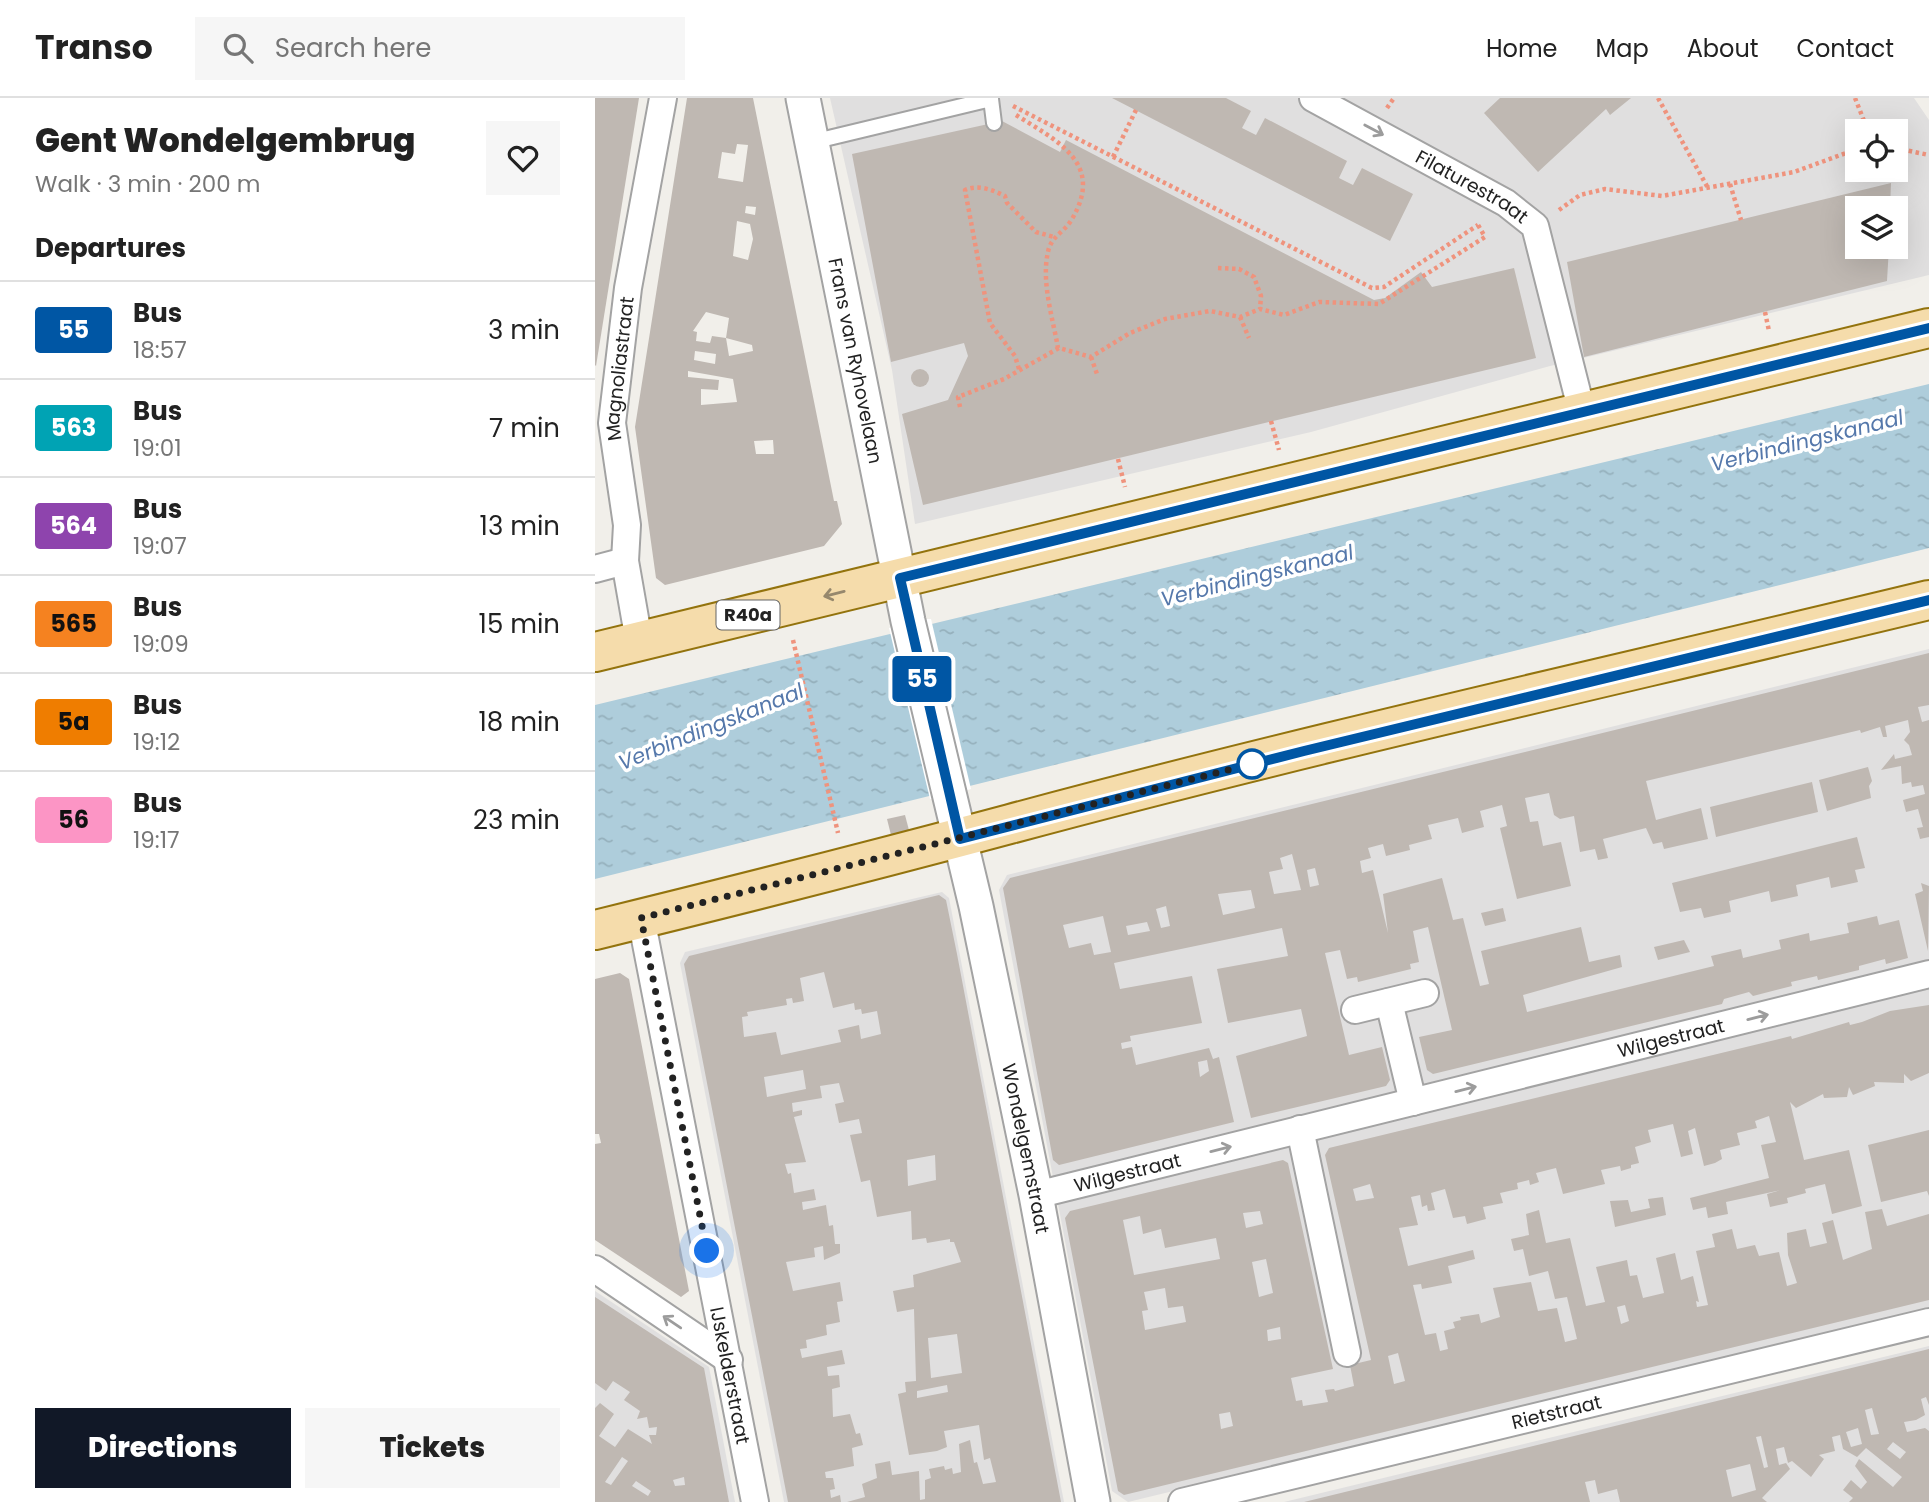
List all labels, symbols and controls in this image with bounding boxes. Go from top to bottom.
search box [195,17,685,80]
text: Transo [35,24,153,71]
icon: search [219,29,257,67]
text: Search here [275,30,431,66]
text: Home [1486,32,1558,65]
text: Map [1596,32,1649,65]
text: About [1687,32,1758,65]
text: Contact [1796,32,1894,65]
text: Gent Wondelgembrug [35,117,415,164]
map controls [1845,119,1908,259]
button: locate [1845,119,1908,182]
button: heart [486,121,560,195]
one-way arrow [1363,123,1383,137]
street label: Filaturestraat [1411,143,1534,230]
text: Walk · 3 min · 200 m [35,168,261,200]
button: layers [1845,196,1908,259]
text: Departures [35,230,186,266]
street label: Frans van Ryhovelaan [821,256,889,466]
text: Bus [133,295,182,331]
street label: Magnoliastraat [599,295,641,443]
text: 3 min [488,312,560,348]
text: 55 [58,313,89,346]
text: 18:57 [133,334,187,366]
text: Bus [133,393,182,429]
water label: Verbindingskanaal [1707,402,1907,479]
text: 7 min [489,410,560,446]
text: 563 [51,411,96,444]
text: 19:01 [133,432,182,464]
text: Bus [133,491,182,527]
text: 13 min [480,508,560,544]
text: 564 [50,509,97,542]
text: 19:07 [133,530,187,562]
water label: Verbindingskanaal [1157,537,1357,614]
one-way arrow [823,588,846,601]
text: Bus [133,589,182,625]
road number: R40a [717,601,779,630]
text: 15 min [479,606,560,642]
text: 565 [50,607,97,640]
text: 19:09 [133,628,189,660]
line badge: 55 [891,656,953,702]
text: 55 [906,662,938,695]
water label: Verbindingskanaal [614,676,809,777]
text: Bus [133,687,182,723]
text: 18 min [479,704,560,740]
text: 5a [58,705,89,738]
text: 19:12 [133,726,180,758]
unlabelled marker [1237,749,1267,779]
text: Bus [133,785,182,821]
text: 23 min [473,802,560,838]
text: 56 [58,803,89,836]
text: 19:17 [133,824,180,856]
one-way arrow [1746,1010,1769,1023]
street label: Wilgestraat [1615,1012,1727,1065]
street label: Wondelgemstraat [995,1061,1056,1236]
one-way arrow [1454,1082,1477,1095]
one-way arrow [1209,1142,1232,1155]
street label: Wilgestraat [1071,1147,1184,1199]
your location [689,1233,724,1268]
street label: IJskelderstraat [703,1305,756,1446]
one-way arrow [663,1314,682,1329]
street label: Rietstraat [1509,1388,1604,1436]
button: Directions [35,1408,291,1488]
button: Tickets [305,1408,560,1488]

